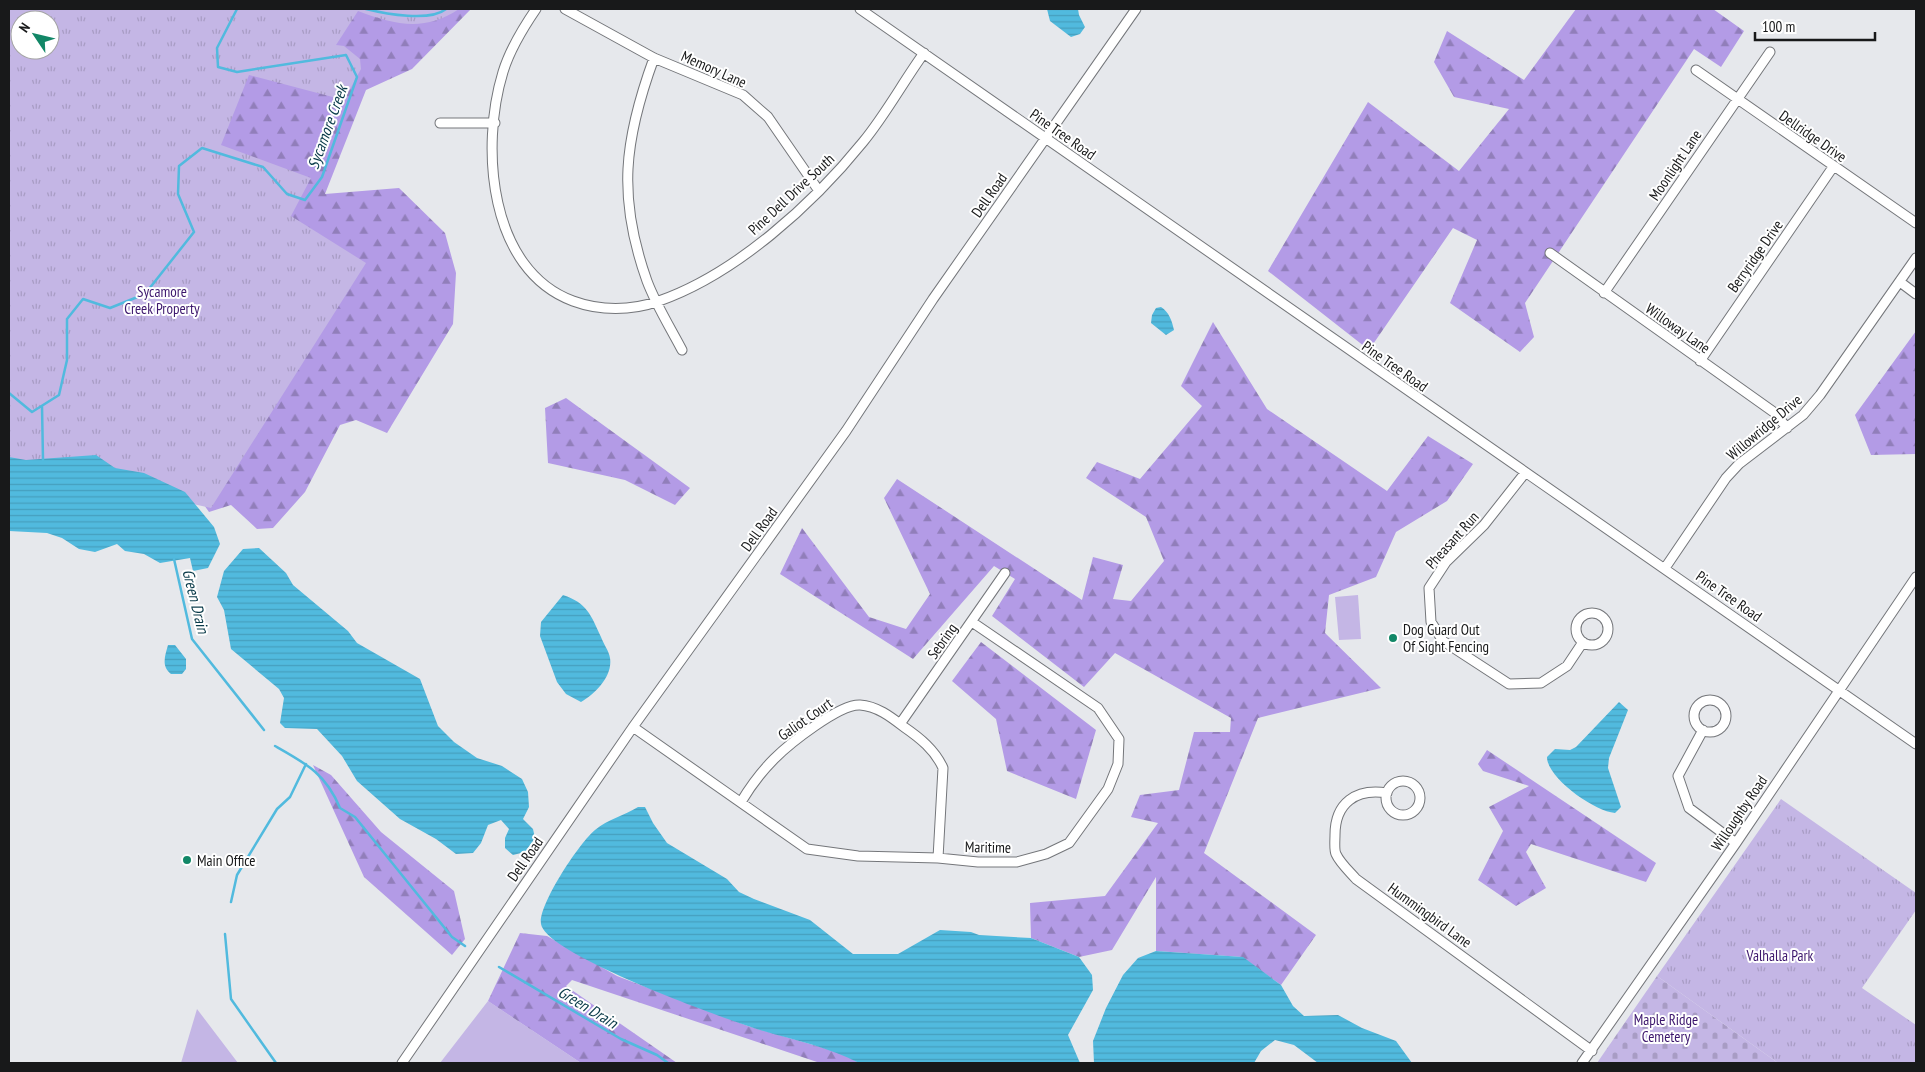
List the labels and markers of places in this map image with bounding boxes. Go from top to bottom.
place label: Dog Guard Out Of Sight Fencing [1403,620,1489,656]
marker: Dog Guard Out Of Sight Fencing [1387,632,1399,644]
place label: Main Office [197,851,256,870]
marker: Main Office [181,854,193,866]

